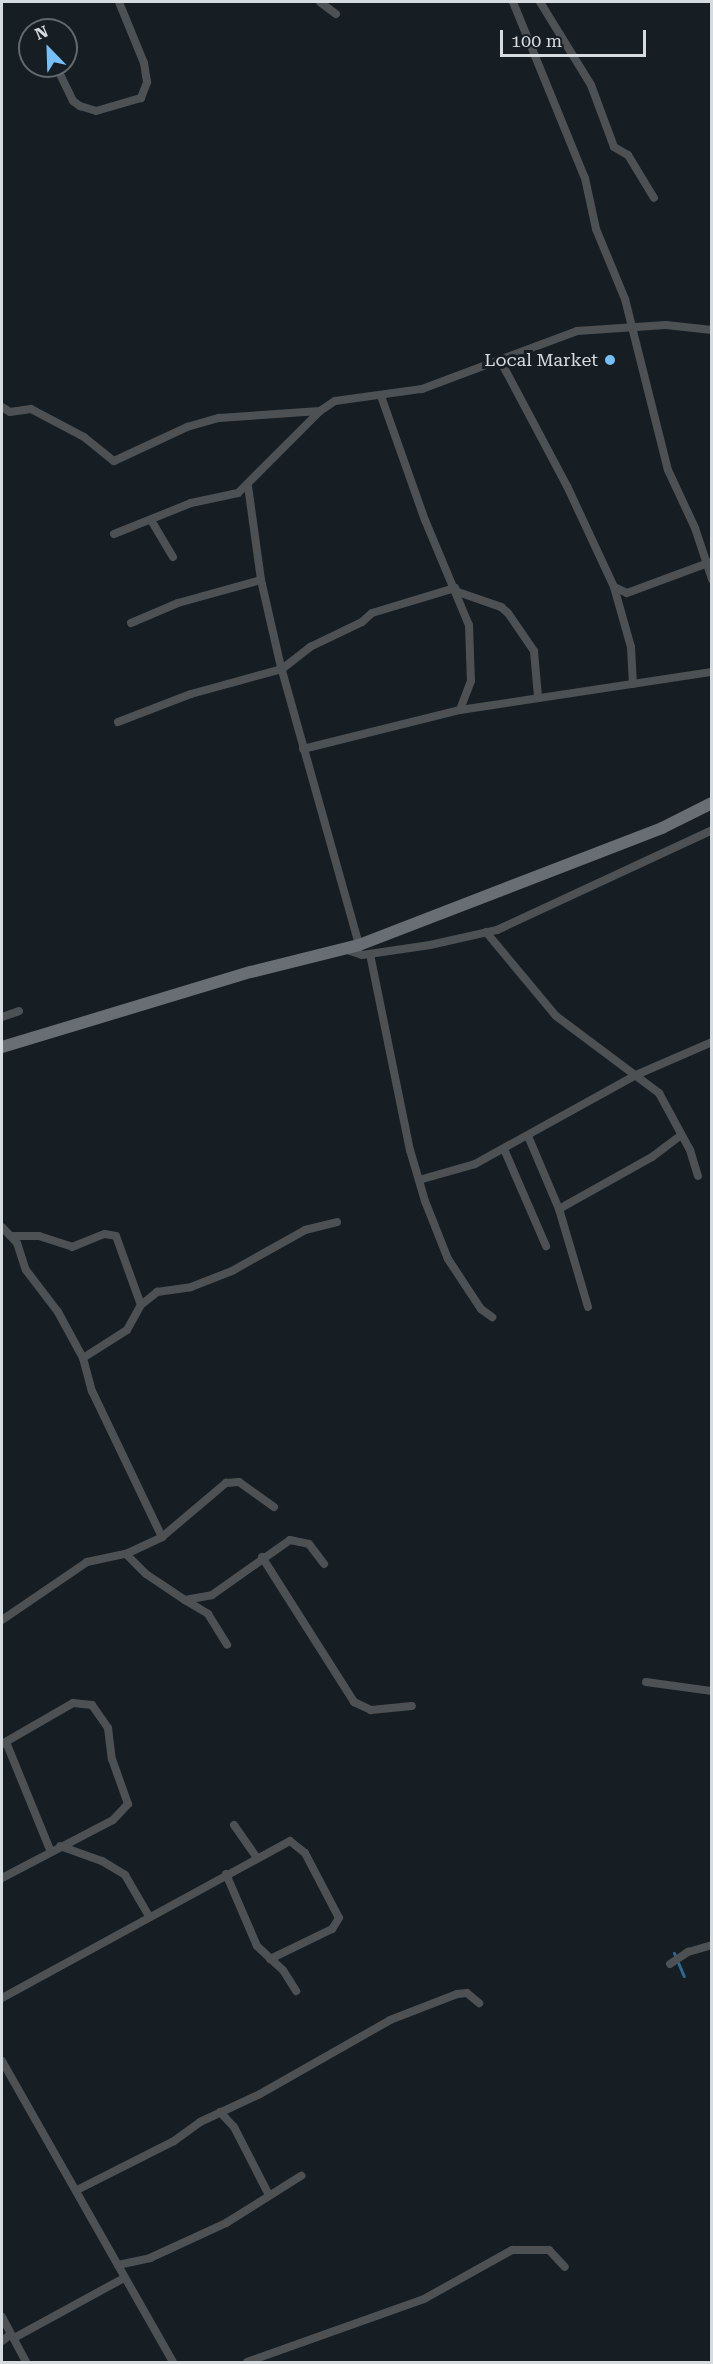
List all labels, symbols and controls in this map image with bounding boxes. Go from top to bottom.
north arrow [18,18,78,78]
scale bar [503,18,648,56]
text: N [32,22,51,44]
text: 100 m [511,30,562,51]
place label: Local Market [484,349,598,371]
marker: Local Market [603,353,617,367]

